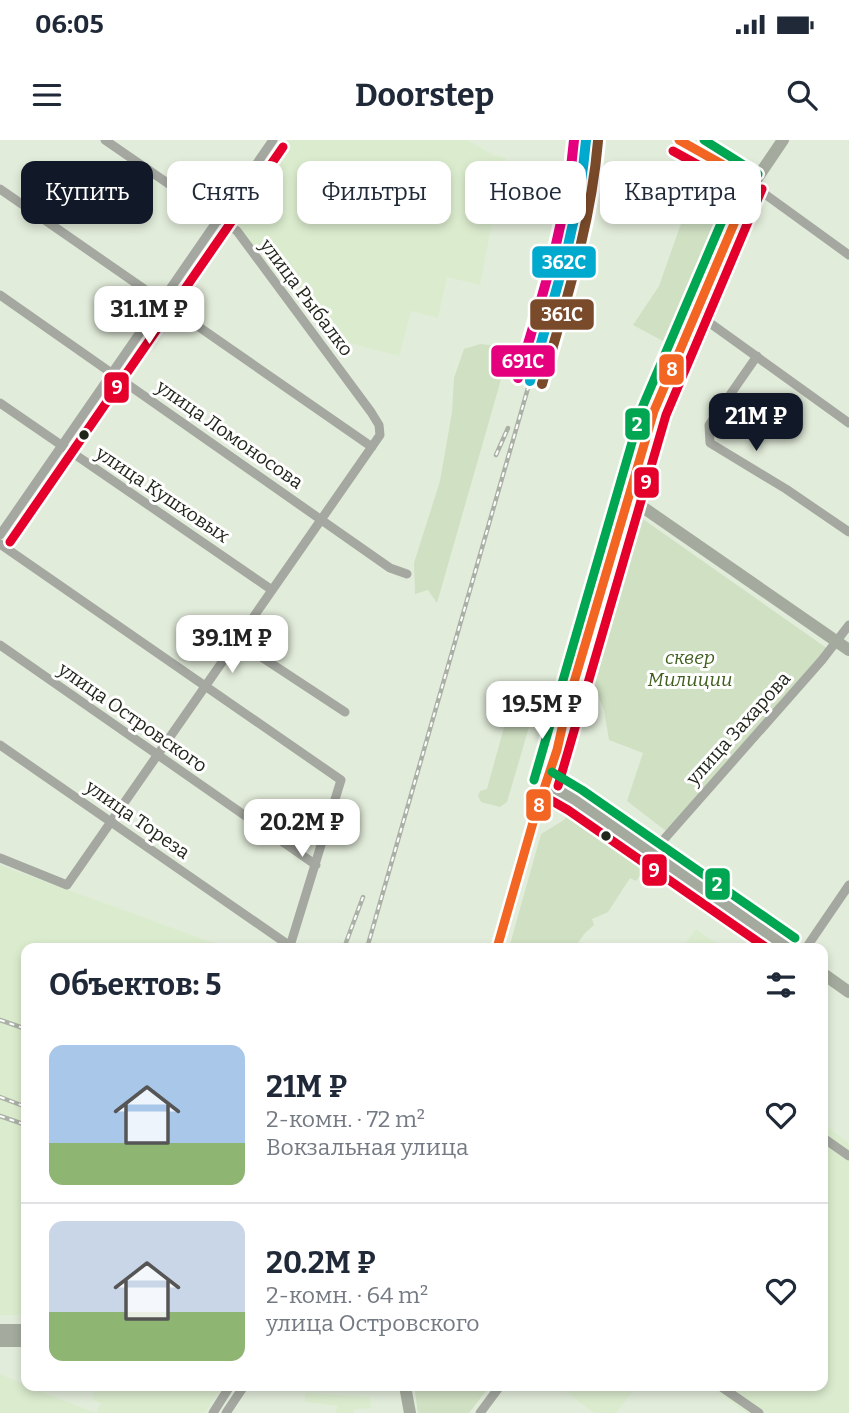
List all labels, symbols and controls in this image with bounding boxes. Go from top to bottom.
text: 06:05 [35,9,104,40]
icon: menu [28,76,66,114]
text: Doorstep [355,76,494,114]
icon: search [783,76,821,114]
chip: Купить [21,161,153,224]
chip: Снять [167,161,283,224]
chip: Фильтры [297,161,451,224]
chip: Новое [465,161,586,224]
chip: Квартира [600,161,761,224]
street label: улица Рыбалко [254,233,358,360]
line badge: 362С [531,245,597,279]
text: 362С [542,251,586,274]
pin: 31.1M ₽ [84,286,214,346]
text: 31.1M ₽ [110,295,188,323]
line badge: 361С [529,298,595,331]
text: 361С [541,303,583,326]
line badge: 691С [490,344,556,378]
text: 691С [502,350,544,373]
line badge: 8 [658,353,685,386]
text: 8 [666,358,678,381]
line badge: 9 [103,371,130,404]
street label: улица Ломоносова [151,375,308,494]
text: 9 [111,376,123,399]
pin: 21M ₽ [707,394,805,453]
text: 21M ₽ [725,402,787,430]
line badge: 2 [624,407,651,441]
text: 2 [632,413,643,436]
unlabelled marker [77,428,91,442]
street label: улица Кушховых [91,441,234,548]
line badge: 9 [633,466,660,499]
text: 9 [640,471,652,494]
pin: 39.1M ₽ [167,616,297,675]
text: 39.1M ₽ [192,624,272,652]
park label: сквер Милиции [647,646,733,691]
street label: улица Островского [53,657,212,777]
street label: улица Захарова [681,666,796,790]
pin: 19.5M ₽ [477,682,607,741]
text: 19.5M ₽ [502,690,582,718]
street label: улица Тореза [80,774,195,864]
line badge: 8 [525,788,552,822]
text: 8 [533,794,545,817]
pin: 20.2M ₽ [237,800,367,859]
text: 20.2M ₽ [260,808,344,836]
unlabelled marker [599,829,613,843]
line badge: 9 [641,853,668,887]
text: 9 [648,859,660,882]
line badge: 2 [704,867,731,901]
text: 2 [712,873,723,896]
icon: filters [762,966,800,1004]
text: Объектов: 5 [49,967,221,1003]
text: 21M ₽ [266,1069,347,1105]
icon: home [105,1073,189,1157]
icon: heart [762,1096,800,1134]
text: 2-комн. · 72 m² [266,1105,425,1133]
text: Вокзальная улица [266,1133,469,1161]
text: 20.2M ₽ [266,1245,376,1281]
icon: home [105,1249,189,1333]
icon: heart [762,1272,800,1310]
text: 2-комн. · 64 m² [266,1281,428,1309]
text: улица Островского [266,1309,479,1337]

